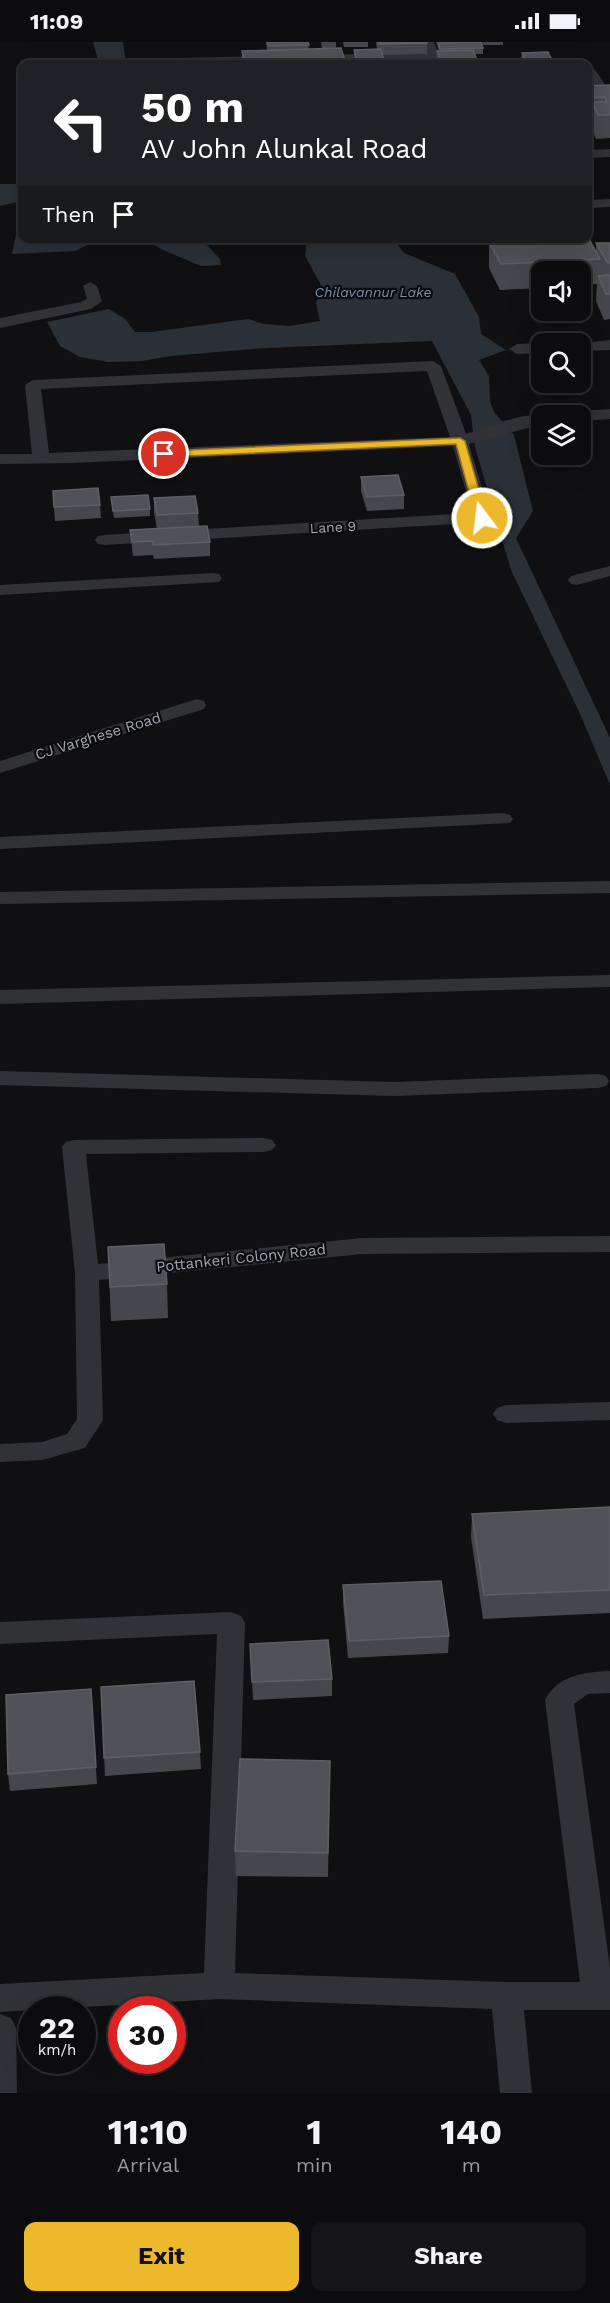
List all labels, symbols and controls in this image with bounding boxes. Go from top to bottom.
text: 11:09 [30,9,83,34]
text: 50 m [141,83,244,132]
icon: left [42,84,120,162]
text: AV John Alunkal Road [141,133,427,165]
icon: arrive [107,198,140,231]
text: Then [42,202,95,227]
map controls [531,261,591,465]
button: sound [531,261,591,321]
water label: Chilavannur Lake [315,284,431,300]
button: search [531,333,591,393]
button: layers [531,405,591,465]
pin [138,428,189,479]
icon: arrive [147,437,180,470]
position arrow [450,486,514,550]
street label: Lane 9 [309,518,357,536]
street label: CJ Varghese Road [33,708,163,764]
street label: Pottankeri Colony Road [155,1240,327,1276]
speed limit sign: 30 [108,1996,186,2074]
text: 22 [39,2010,75,2045]
text: km/h [38,2041,76,2059]
text: 11:10 [108,2111,188,2153]
text: 1 [307,2111,322,2153]
text: 140 [440,2111,502,2153]
text: Arrival [117,2153,179,2177]
text: min [296,2153,333,2177]
text: m [462,2153,481,2177]
button: Exit [24,2222,299,2291]
button: Share [311,2222,586,2291]

